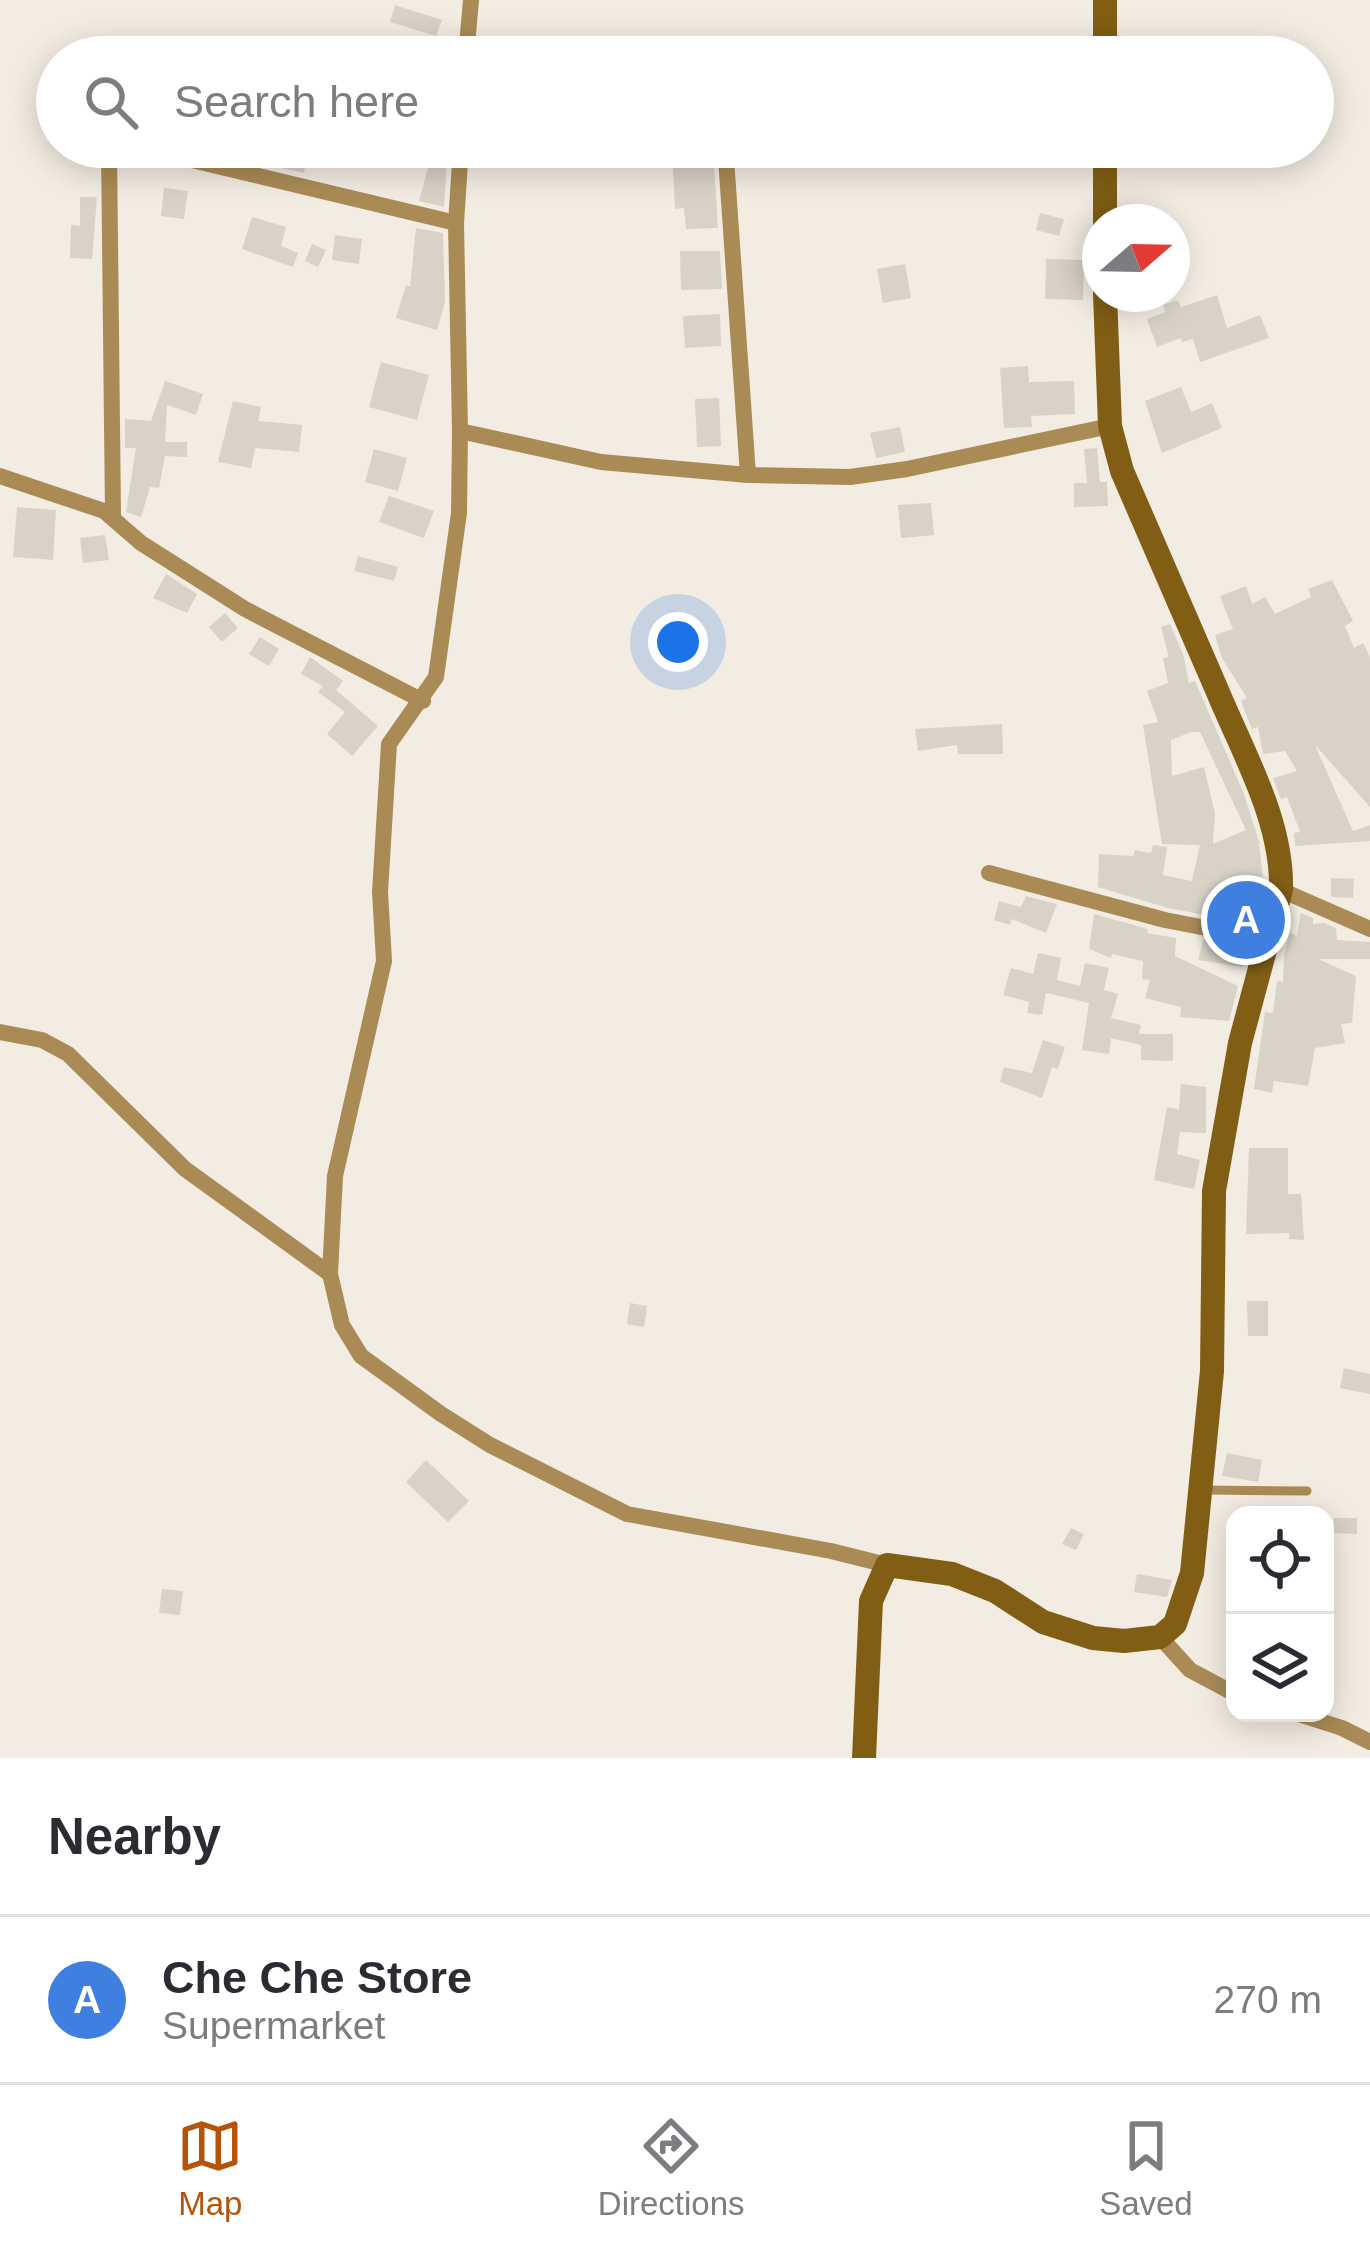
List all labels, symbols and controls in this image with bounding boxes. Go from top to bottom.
search box [36,36,1334,168]
icon: search [78,69,144,135]
text: Search here [174,76,419,127]
north arrow [1082,204,1190,312]
your location [648,612,708,672]
pin: A [1207,875,1285,965]
map controls [1226,1506,1334,1722]
button: locate [1226,1506,1334,1614]
button: layers [1226,1614,1334,1722]
text: Nearby [48,1808,221,1865]
text: Che Che Store [162,1952,472,2003]
text: A [73,1978,101,2021]
text: 270 m [1214,1978,1322,2021]
text: Supermarket [162,2004,385,2047]
tab: Map [177,2113,243,2223]
tab: Directions [598,2113,745,2223]
tab: Saved [1099,2113,1193,2223]

